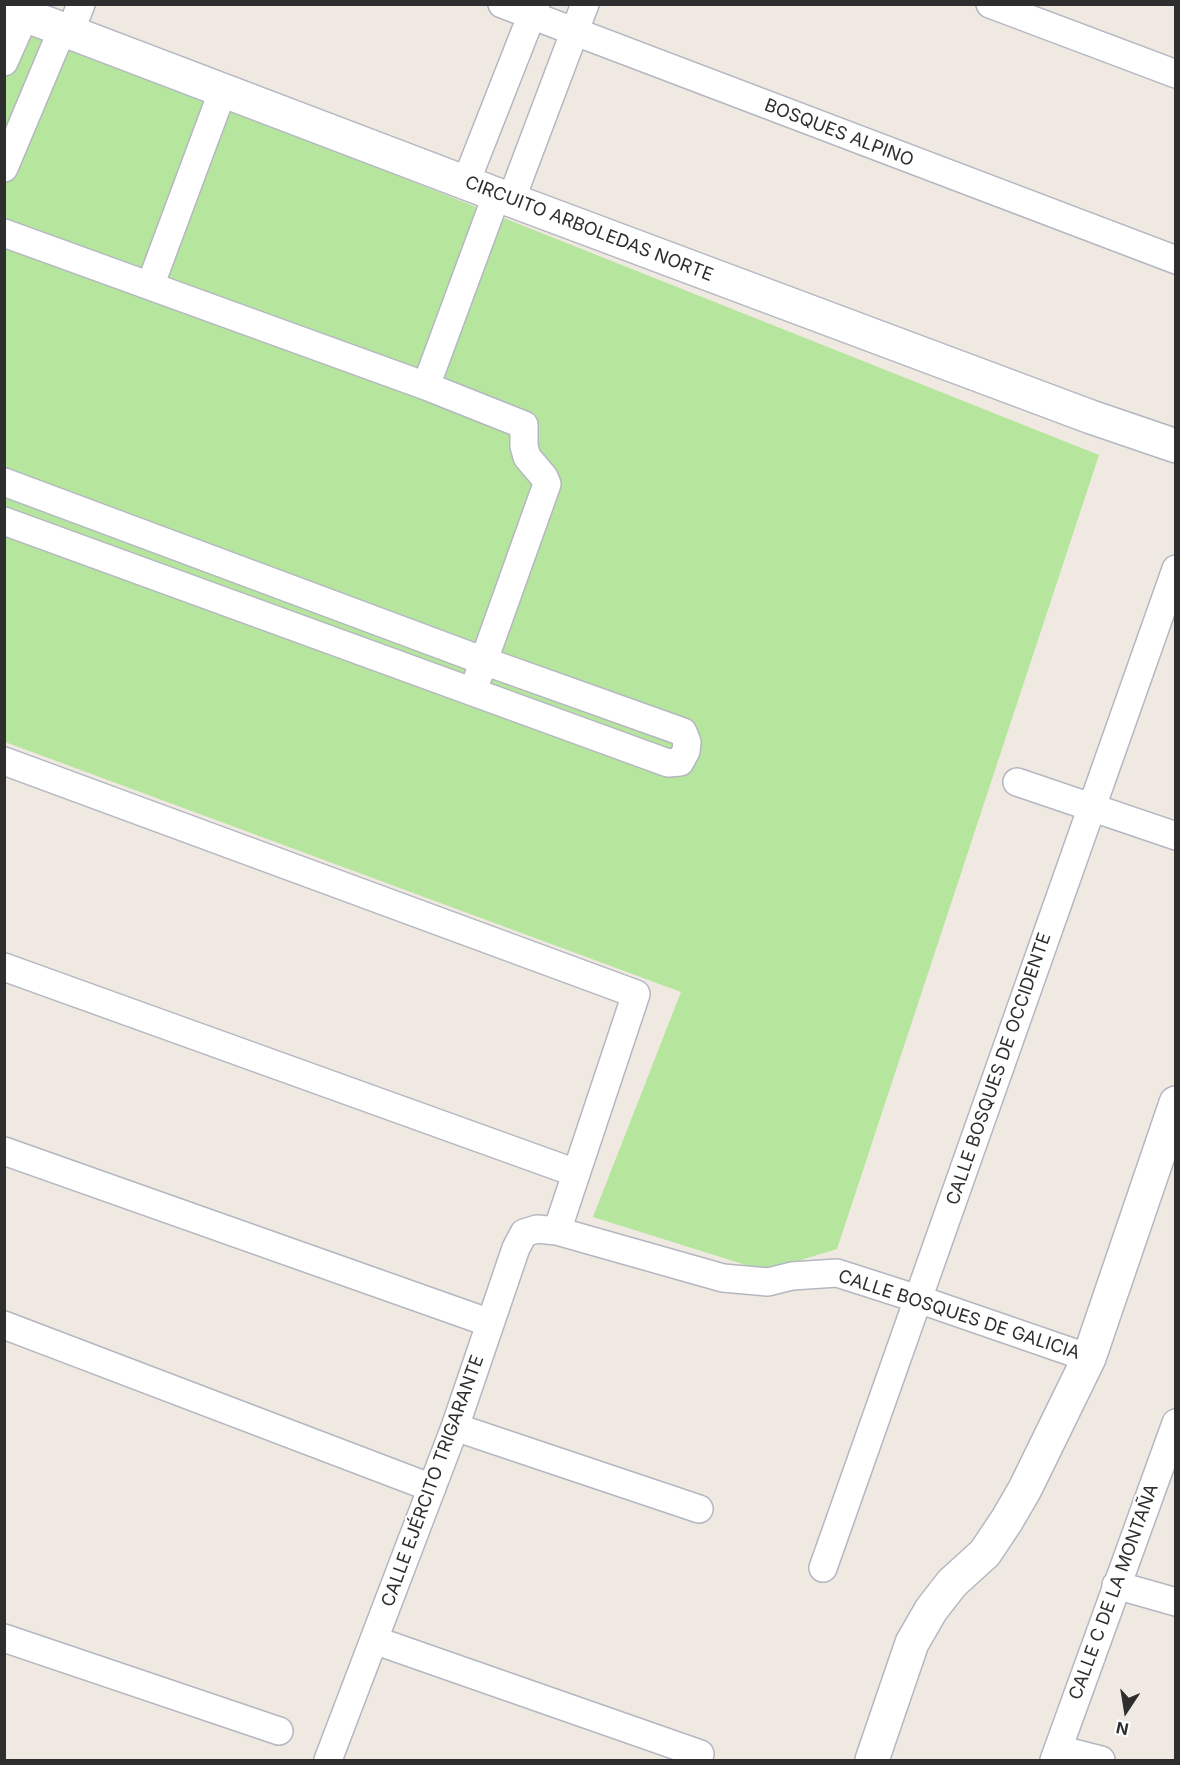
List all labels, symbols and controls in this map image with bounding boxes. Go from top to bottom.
street label: BOSQUES ALPINO [761,95,917,171]
street label: CIRCUITO ARBOLEDAS NORTE [462,172,716,286]
street label: CALLE BOSQUES DE OCCIDENTE [942,930,1056,1208]
street label: CALLE BOSQUES DE GALICIA [835,1266,1083,1364]
street label: CALLE EJÉRCITO TRIGARANTE [377,1352,489,1610]
street label: CALLE C DE LA MONTAÑA [1065,1481,1163,1703]
north arrow [1096,1681,1156,1741]
text: N [1114,1718,1130,1740]

